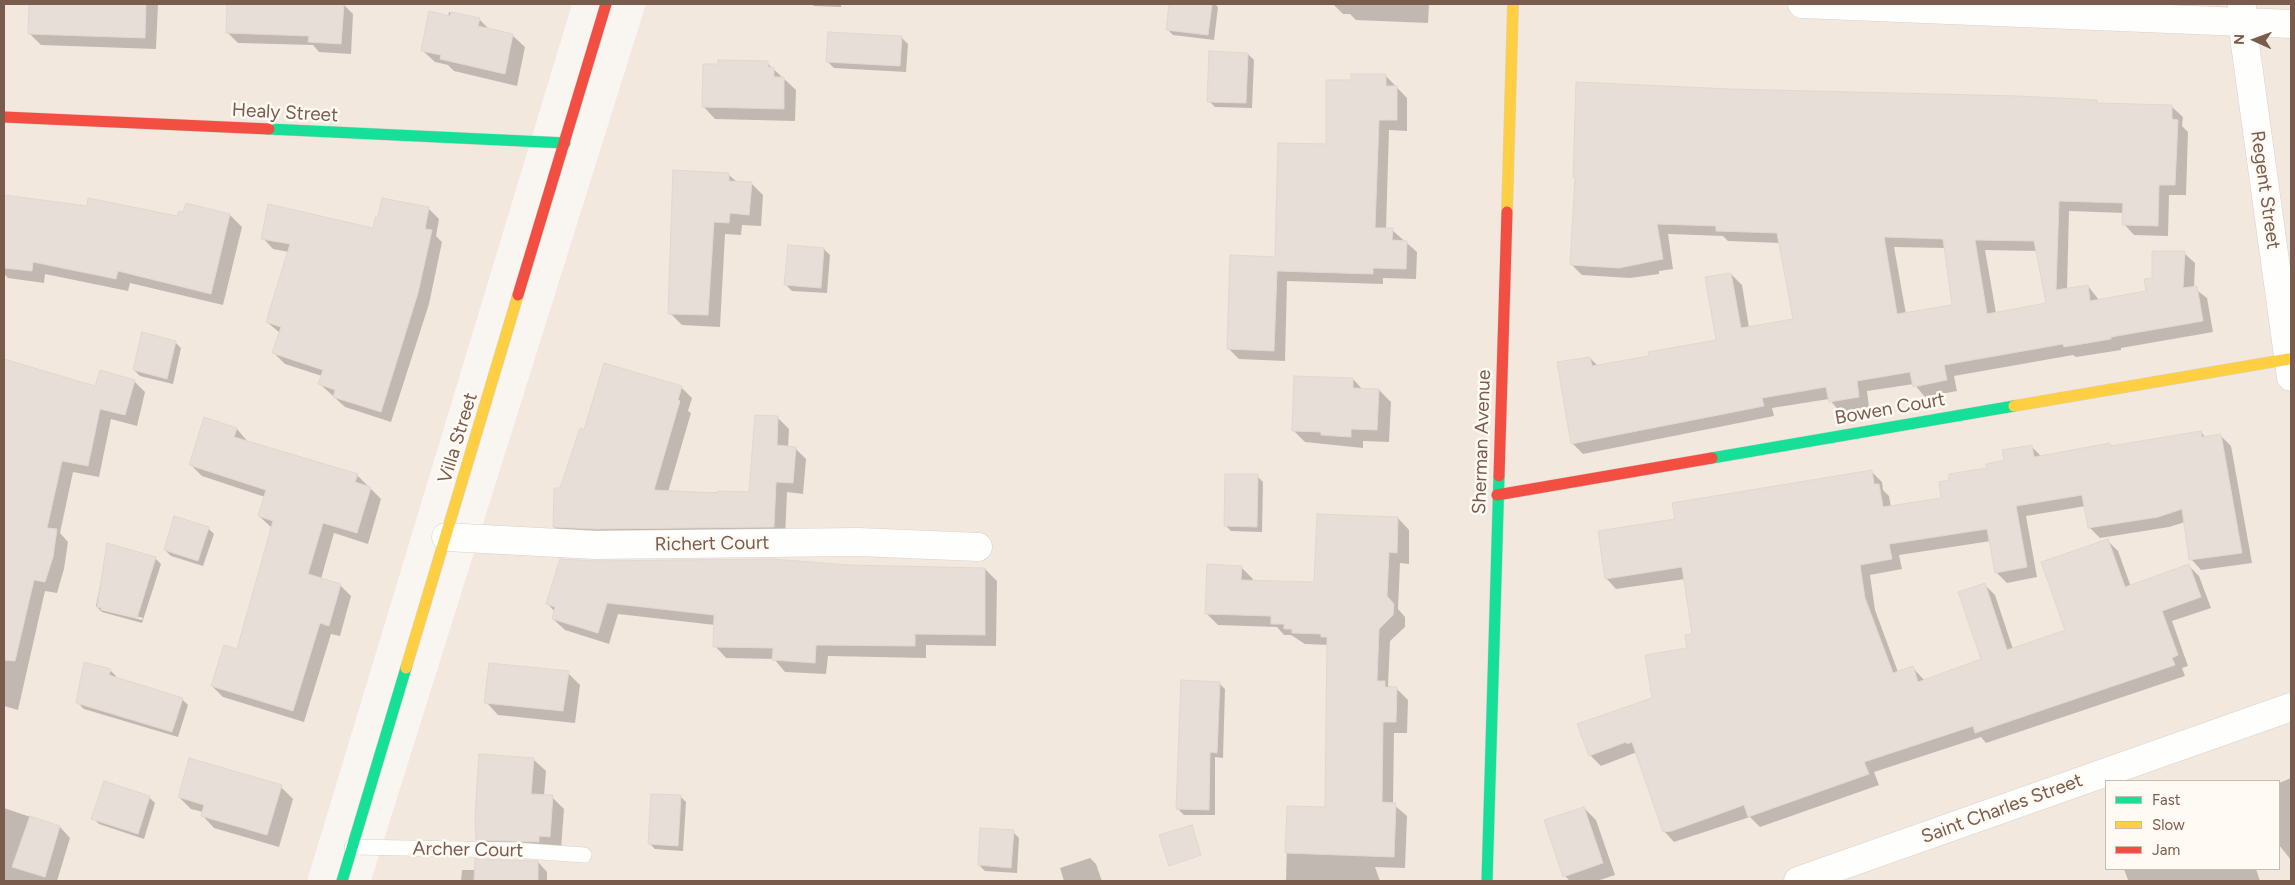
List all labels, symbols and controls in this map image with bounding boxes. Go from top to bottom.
north arrow [2230,15,2280,65]
text: N [2231,34,2248,45]
street label: Healy Street [231,99,339,127]
street label: Regent Street [2245,129,2285,251]
street label: Sherman Avenue [1468,369,1496,515]
street label: Bowen Court [1833,388,1947,430]
street label: Villa Street [433,390,483,486]
street label: Richert Court [654,532,770,556]
street label: Saint Charles Street [1918,769,2086,849]
legend [2105,780,2280,870]
text: Fast [2152,791,2180,809]
text: Slow [2152,816,2185,834]
street label: Archer Court [413,838,523,862]
text: Jam [2152,841,2180,859]

